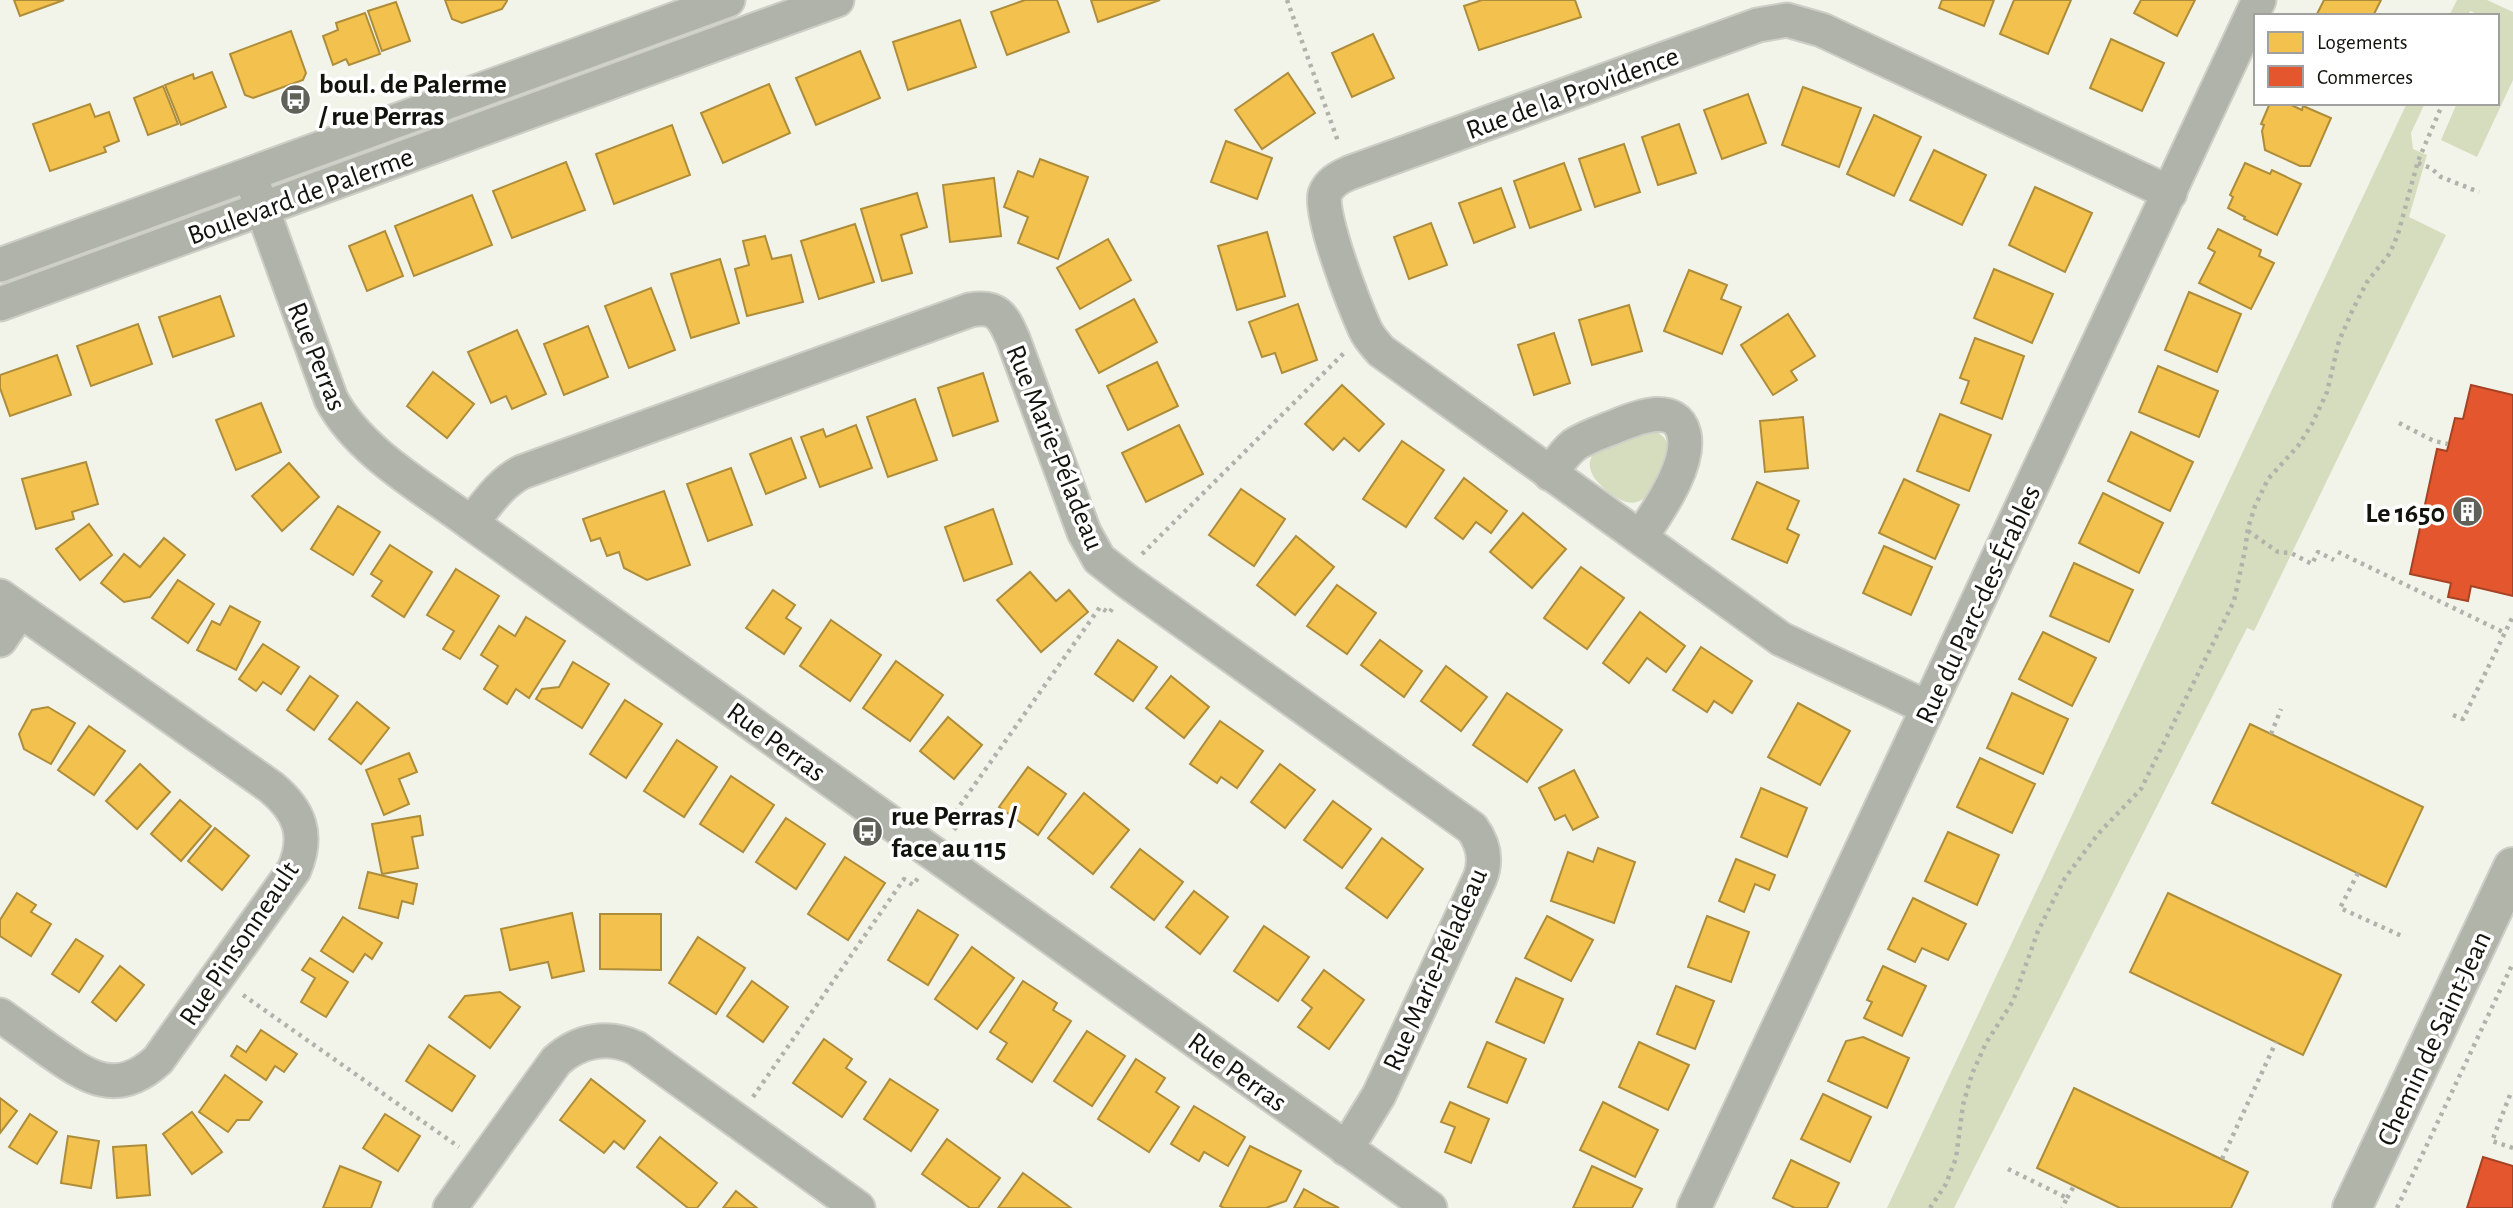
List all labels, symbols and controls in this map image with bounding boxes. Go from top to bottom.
legend [2254,14,2499,105]
text: Logements [2317,32,2407,53]
street label: Rue de la Providence [1463,42,1683,145]
text: Commerces [2317,67,2413,88]
place label: boul. de Palerme / rue Perras [318,71,507,131]
bus stop icon: boul. de Palerme / rue Perras [279,82,313,116]
street label: Boulevard de Palerme [184,143,417,251]
street label: Rue Perras [282,299,351,415]
street label: Rue Marie-Péladeau [1000,341,1108,554]
street label: Rue du Parc-des-Érables [1909,480,2046,728]
building icon: Le 1650 [2451,495,2485,529]
place label: Le 1650 [2365,500,2445,528]
street label: Rue Perras [721,698,830,787]
place label: rue Perras / face au 115 [891,803,1017,863]
bus stop icon: rue Perras / face au 115 [851,814,885,848]
street label: Rue Pinsonneault [175,857,305,1031]
street label: Rue Marie-Péladeau [1379,864,1493,1075]
street label: Chemin de Saint-Jean [2373,927,2497,1151]
street label: Rue Perras [1182,1028,1291,1117]

